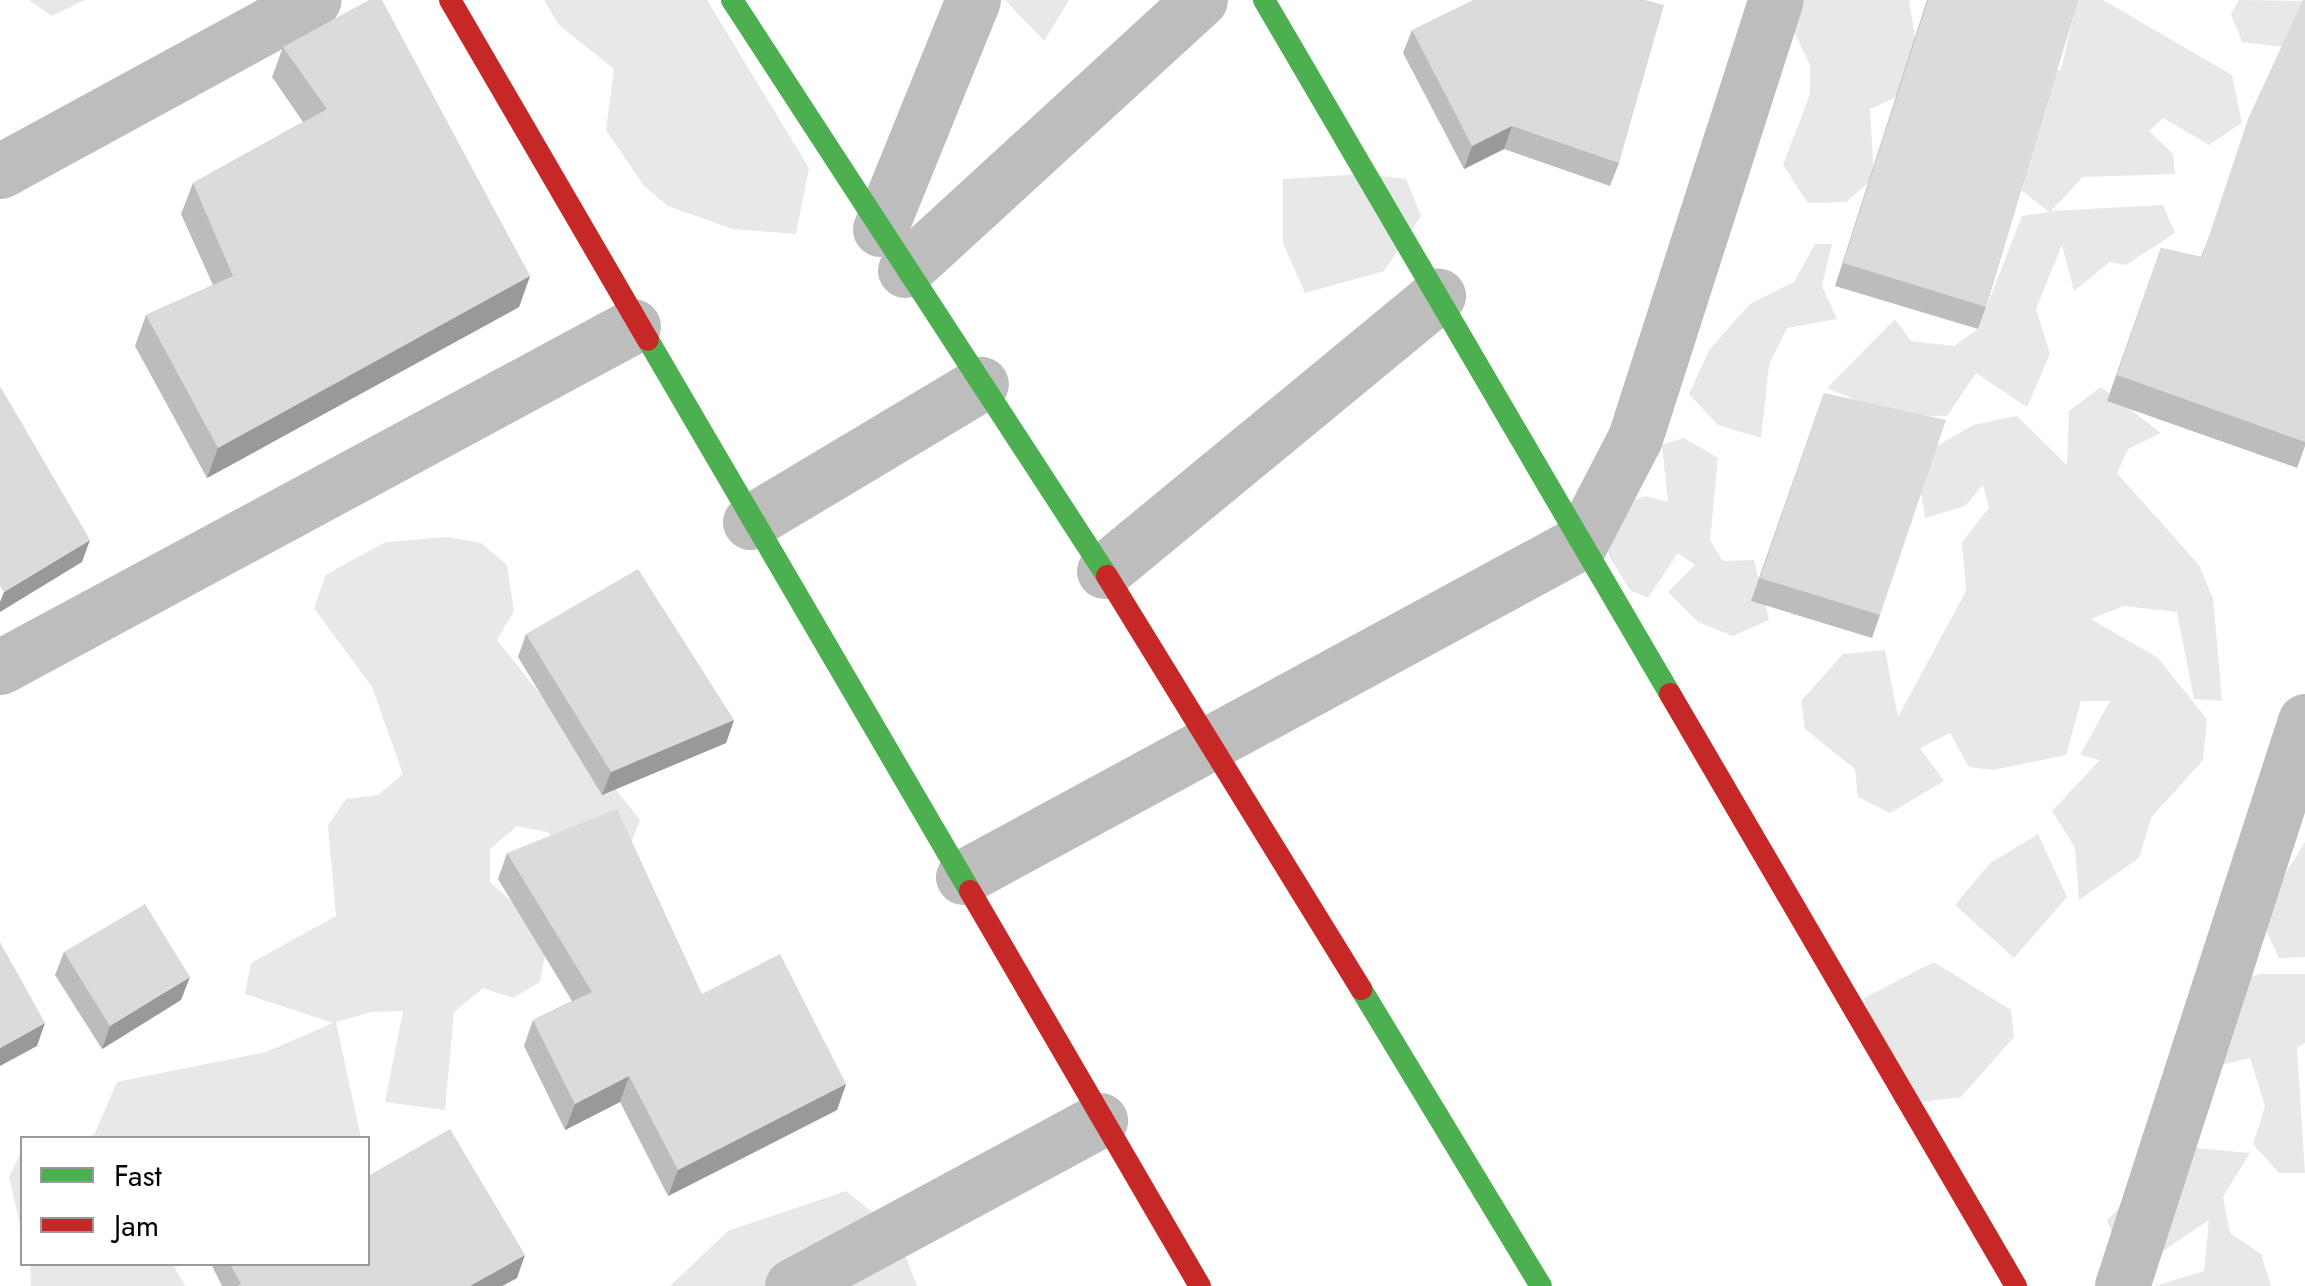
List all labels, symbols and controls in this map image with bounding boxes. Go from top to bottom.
legend [20,1136,370,1266]
text: Fast [114,1154,162,1197]
text: Jam [114,1204,159,1247]

